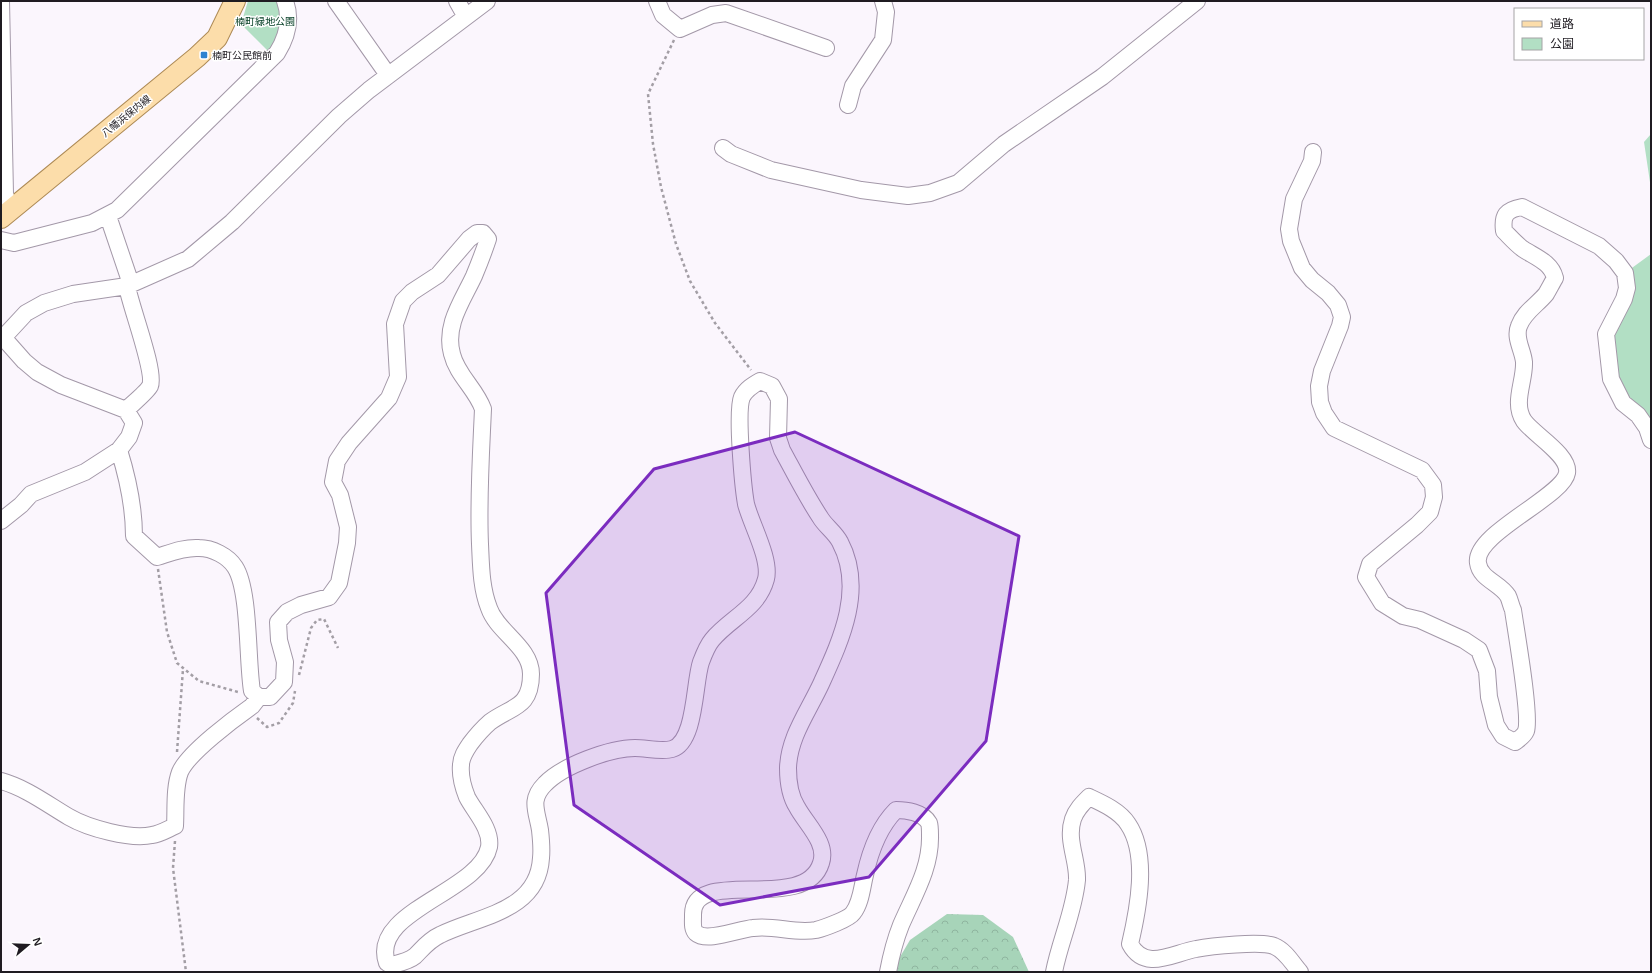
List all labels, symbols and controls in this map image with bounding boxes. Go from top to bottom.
legend [1514,8,1644,60]
park label: 楠町緑地公園 [235,16,295,27]
text: 道路 [1550,17,1574,31]
text: 公園 [1550,37,1574,51]
marker: 楠町公民館前 [199,50,209,60]
place label: 楠町公民館前 [212,50,272,61]
street label: 八幡浜保内線 [99,93,153,139]
north arrow [8,925,48,965]
text: N [30,936,44,948]

